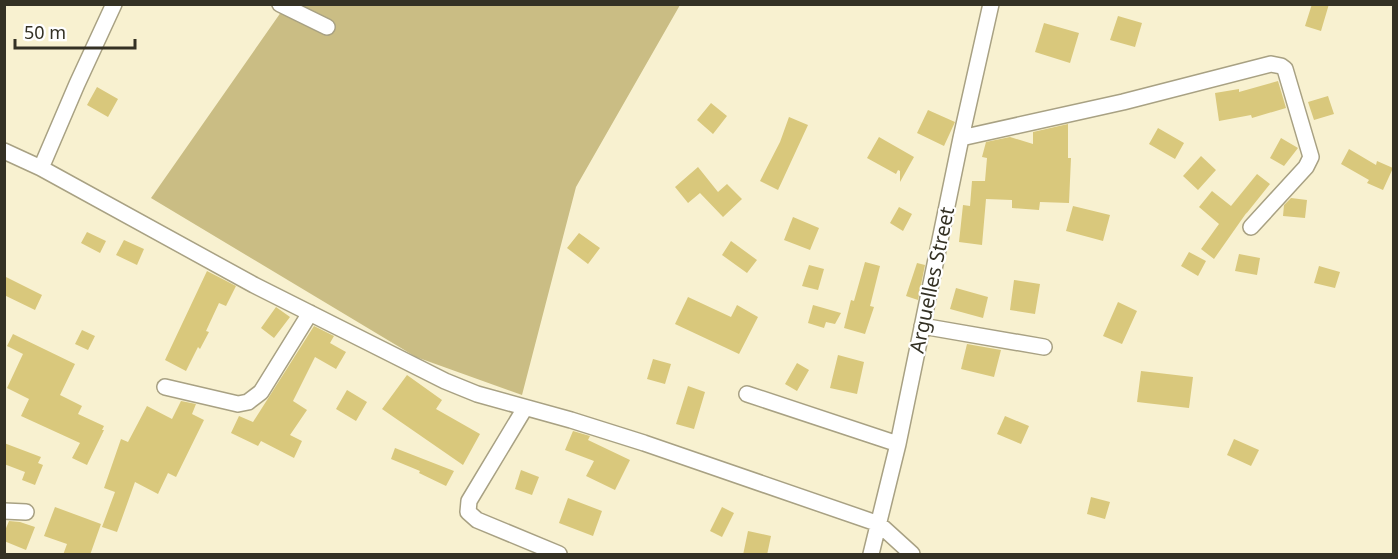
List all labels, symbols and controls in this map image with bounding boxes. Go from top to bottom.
scale bar [15,12,135,50]
text: 50 m [24,20,66,44]
street label: Arguelles Street [903,204,960,356]

